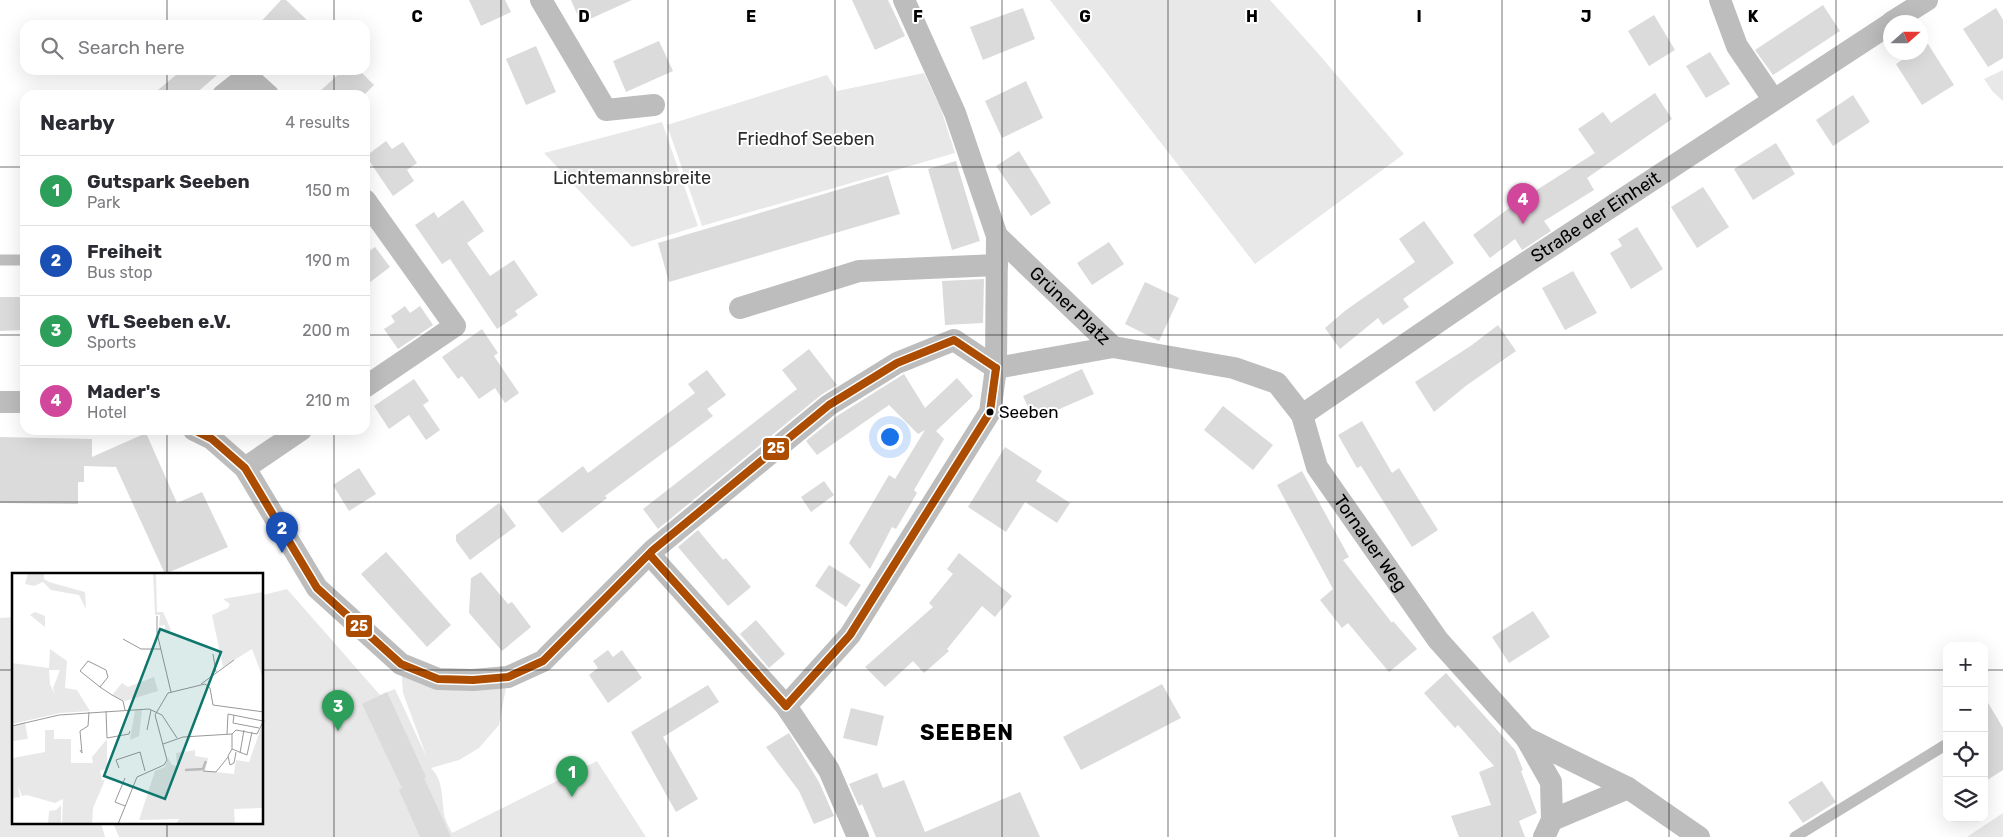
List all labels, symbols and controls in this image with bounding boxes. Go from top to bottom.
text: C [411,7,423,26]
text: D [578,7,590,26]
text: E [746,7,756,26]
text: F [913,7,923,26]
text: G [1079,7,1091,26]
text: H [1246,7,1258,26]
text: I [1416,7,1422,26]
text: J [1581,7,1591,26]
text: K [1748,7,1759,26]
north arrow [1883,15,1928,60]
search box [20,20,370,75]
icon: search [38,34,66,62]
text: Search here [78,36,185,59]
text: Nearby [40,110,115,135]
text: 4 results [285,113,350,132]
park label: Friedhof Seeben [737,128,875,150]
park label: Lichtemannsbreite [553,167,711,189]
street label: Straße der Einheit [1527,167,1664,268]
text: Gutspark Seeben [87,170,250,193]
text: 1 [52,181,60,200]
text: 150 m [305,181,350,200]
pin: 4 [1507,183,1539,224]
text: Park [87,193,120,212]
text: Freiheit [87,240,162,263]
text: 2 [51,251,61,270]
text: 190 m [305,251,350,270]
street label: Grüner Platz [1025,262,1115,350]
text: Bus stop [87,263,153,282]
text: VfL Seeben e.V. [87,310,231,333]
text: 3 [51,321,61,340]
text: 200 m [302,321,350,340]
text: Sports [87,333,136,352]
text: Mader's [87,380,161,403]
text: 4 [51,391,61,410]
text: 210 m [305,391,350,410]
place label: Seeben [999,402,1059,422]
text: Hotel [87,403,127,422]
marker: Seeben [985,407,995,417]
your location [877,424,903,450]
line badge: 25 [762,437,790,461]
text: 25 [767,440,785,457]
street label: Tornauer Weg [1329,491,1412,596]
pin: 2 [266,512,298,553]
inset map [12,573,264,824]
line badge: 25 [345,614,373,638]
text: 25 [350,618,368,635]
map controls [1943,642,1988,822]
button: + [1943,642,1988,687]
button: − [1943,687,1988,732]
pin: 3 [322,690,354,731]
district label: SEEBEN [920,719,1014,746]
button: locate [1943,732,1988,777]
pin: 1 [556,756,588,797]
button: layers [1943,777,1988,822]

